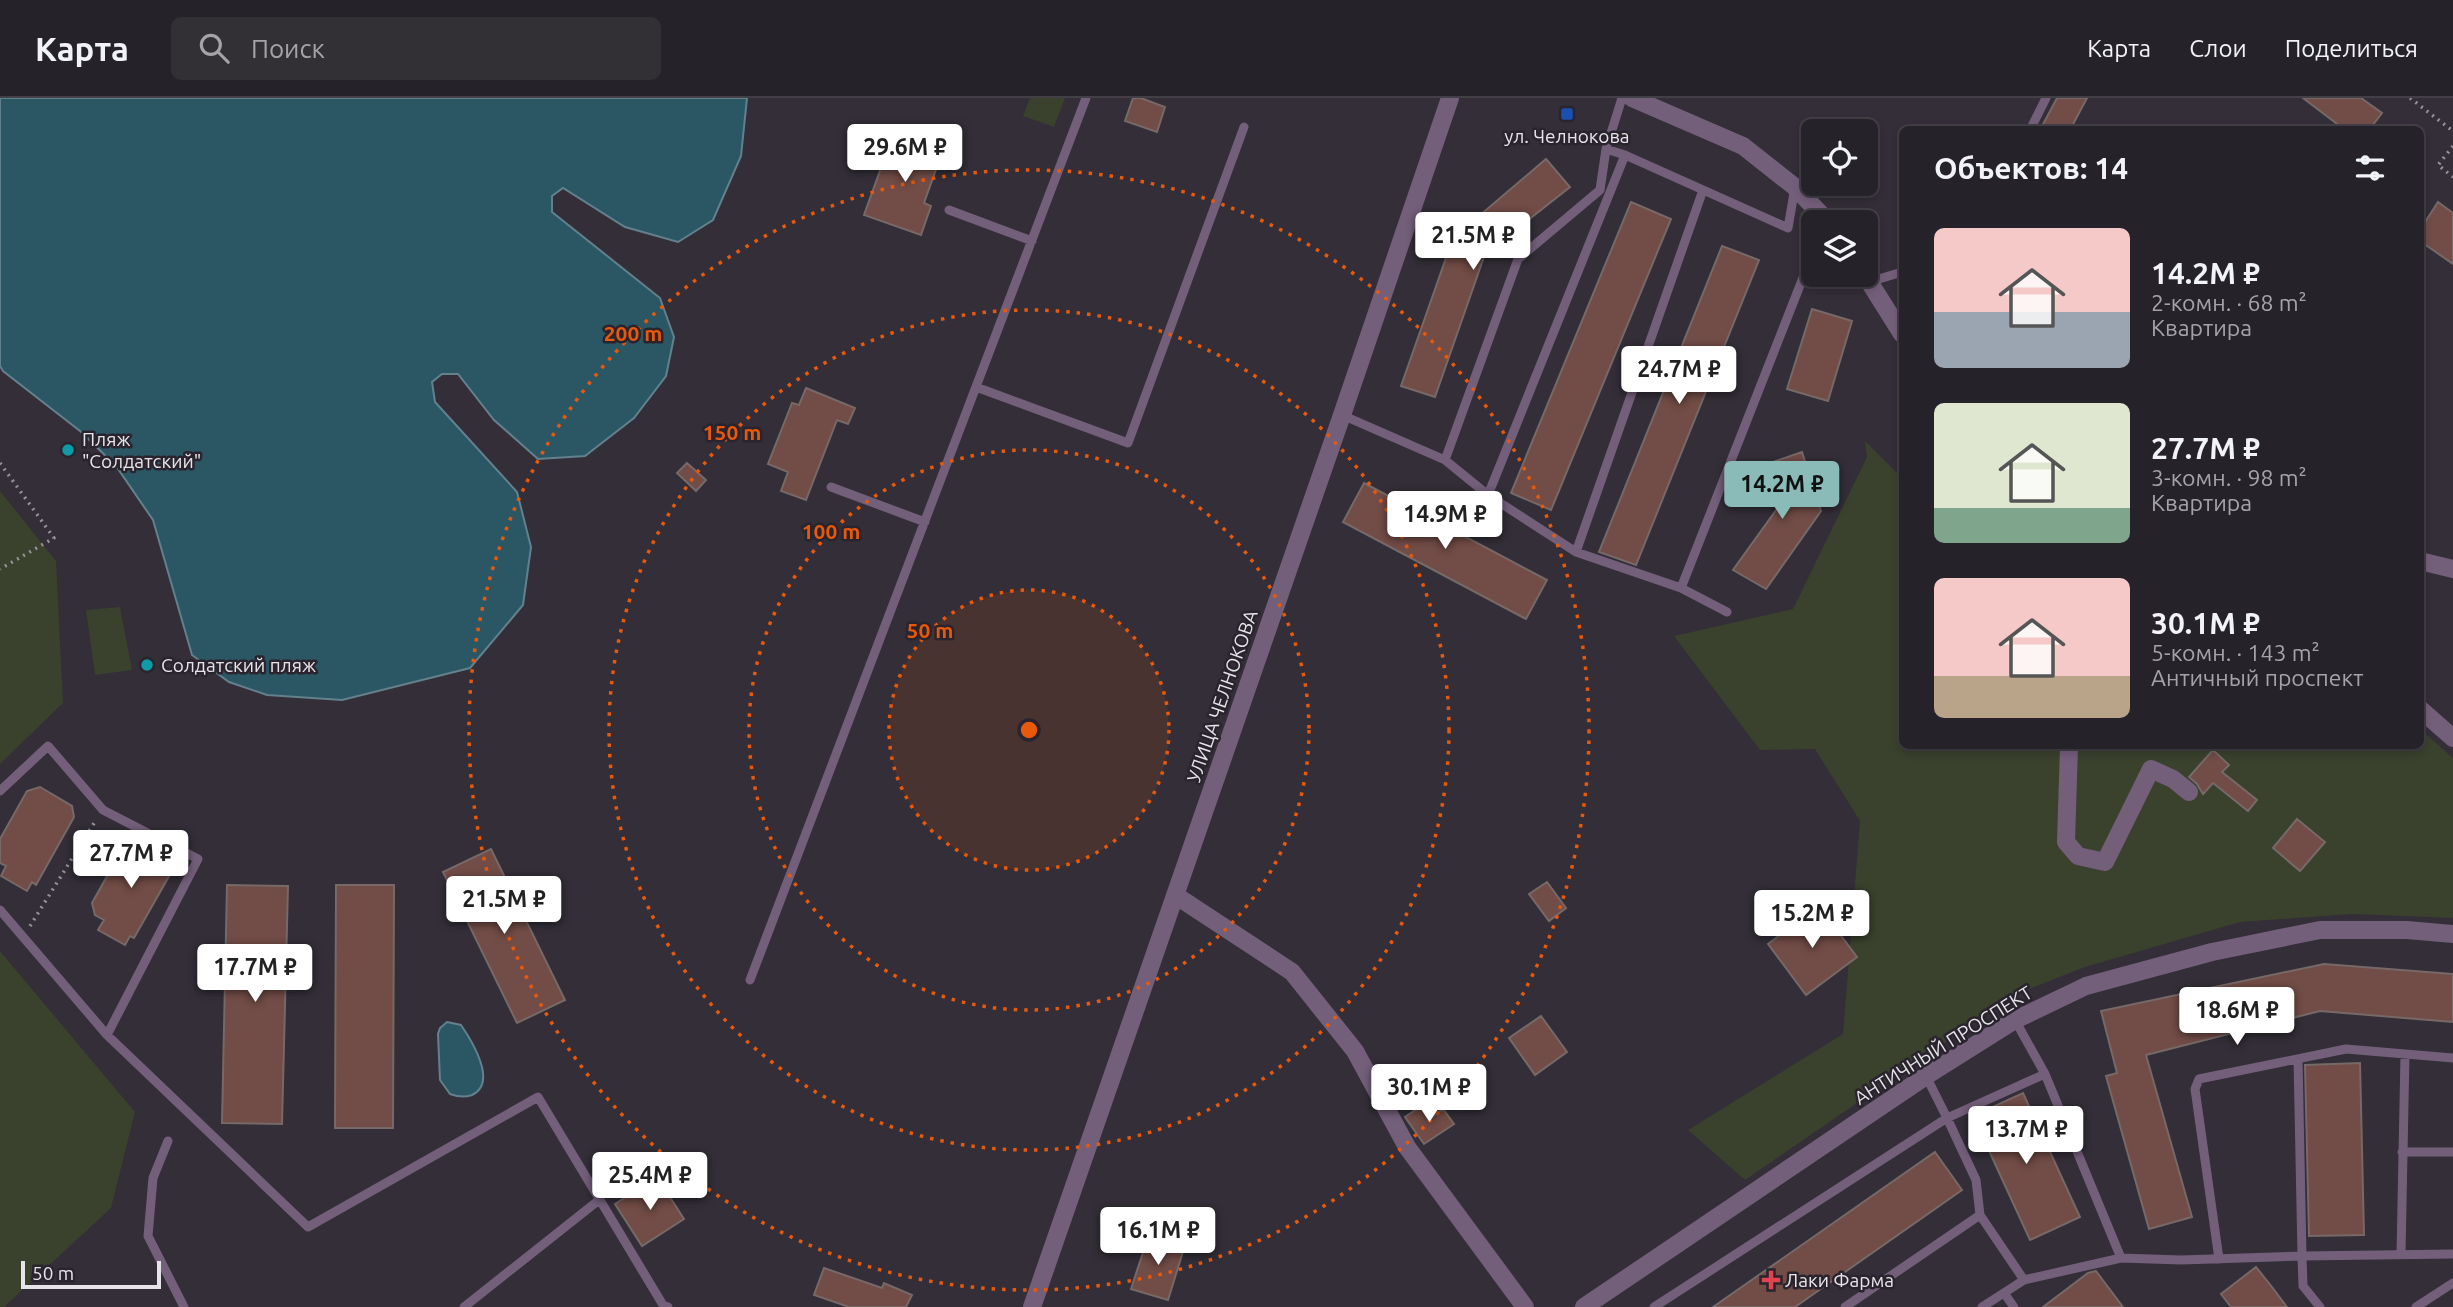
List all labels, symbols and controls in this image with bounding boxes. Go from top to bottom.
search box [171,17,661,80]
icon: search [195,29,233,67]
text: Карта [35,30,129,67]
text: Поиск [251,34,325,63]
text: Карта [2087,35,2151,62]
text: Слои [2189,35,2247,62]
text: Поделиться [2285,35,2418,62]
marker: ул. Челнокова [1559,106,1575,122]
map controls [1801,119,1878,287]
button: locate [1801,119,1878,196]
pin: 29.6M ₽ [840,125,970,184]
place label: ул. Челнокова [1504,125,1630,147]
text: 29.6M ₽ [863,134,947,159]
icon: filters [2351,149,2389,187]
text: Объектов: 14 [1934,151,2128,185]
button: layers [1801,210,1878,287]
pin: 21.5M ₽ [1408,212,1538,272]
text: 21.5M ₽ [1431,222,1515,247]
icon: home [1990,256,2074,340]
text: 14.2M ₽ [2151,256,2260,290]
text: 2-комн. · 68 m² [2151,290,2307,315]
text: Квартира [2151,315,2252,340]
text: 200 m [604,321,662,345]
pin: 24.7M ₽ [1614,346,1744,406]
text: 24.7M ₽ [1637,356,1721,381]
text: 150 m [703,420,761,444]
place label: Пляж "Солдатский" [82,428,201,472]
icon: home [1990,431,2074,515]
text: 27.7M ₽ [2151,431,2260,465]
marker: Пляж "Солдатский" [60,442,76,458]
pin: 14.2M ₽ [1717,462,1847,521]
text: 3-комн. · 98 m² [2151,465,2307,490]
text: 14.2M ₽ [1740,471,1824,496]
text: Квартира [2151,490,2252,515]
pin: 14.9M ₽ [1380,491,1510,551]
text: 14.9M ₽ [1403,501,1487,526]
text: 100 m [802,519,860,543]
street label: УЛИЦА ЧЕЛНОКОВА [1182,606,1262,785]
icon: home [1990,606,2074,690]
text: 30.1M ₽ [2151,606,2260,640]
text: 50 m [907,618,953,642]
text: 5-комн. · 143 m² [2151,640,2320,665]
place label: Солдатский пляж [161,654,316,676]
marker: Солдатский пляж [139,657,155,673]
text: Античный проспект [2151,665,2364,690]
centre of rings [1017,718,1041,742]
pin: 27.7M ₽ [66,830,196,890]
text: 27.7M ₽ [89,840,173,865]
pin: 21.5M ₽ [439,876,569,936]
text: 21.5M ₽ [462,886,546,911]
pin: 15.2M ₽ [1747,890,1877,950]
text: 15.2M ₽ [1770,900,1854,925]
pin: 17.7M ₽ [190,944,320,1004]
text: 17.7M ₽ [213,954,297,979]
street label: АНТИЧНЫЙ ПРОСПЕКТ [1850,981,2036,1109]
pin: 18.6M ₽ [2172,988,2302,1047]
text: 18.6M ₽ [2195,997,2279,1022]
pin: 30.1M ₽ [1364,1065,1494,1124]
text: 30.1M ₽ [1387,1074,1471,1099]
pin: 13.7M ₽ [1961,1107,2091,1166]
text: 13.7M ₽ [1984,1116,2068,1141]
pin: 25.4M ₽ [585,1152,715,1212]
text: 25.4M ₽ [608,1162,692,1187]
pin: 16.1M ₽ [1093,1208,1223,1267]
text: 16.1M ₽ [1116,1217,1200,1242]
scale bar [21,1258,161,1290]
text: 50 m [32,1262,74,1284]
place label: Лаки Фарма [1785,1269,1894,1291]
marker: Лаки Фарма [1763,1272,1779,1288]

